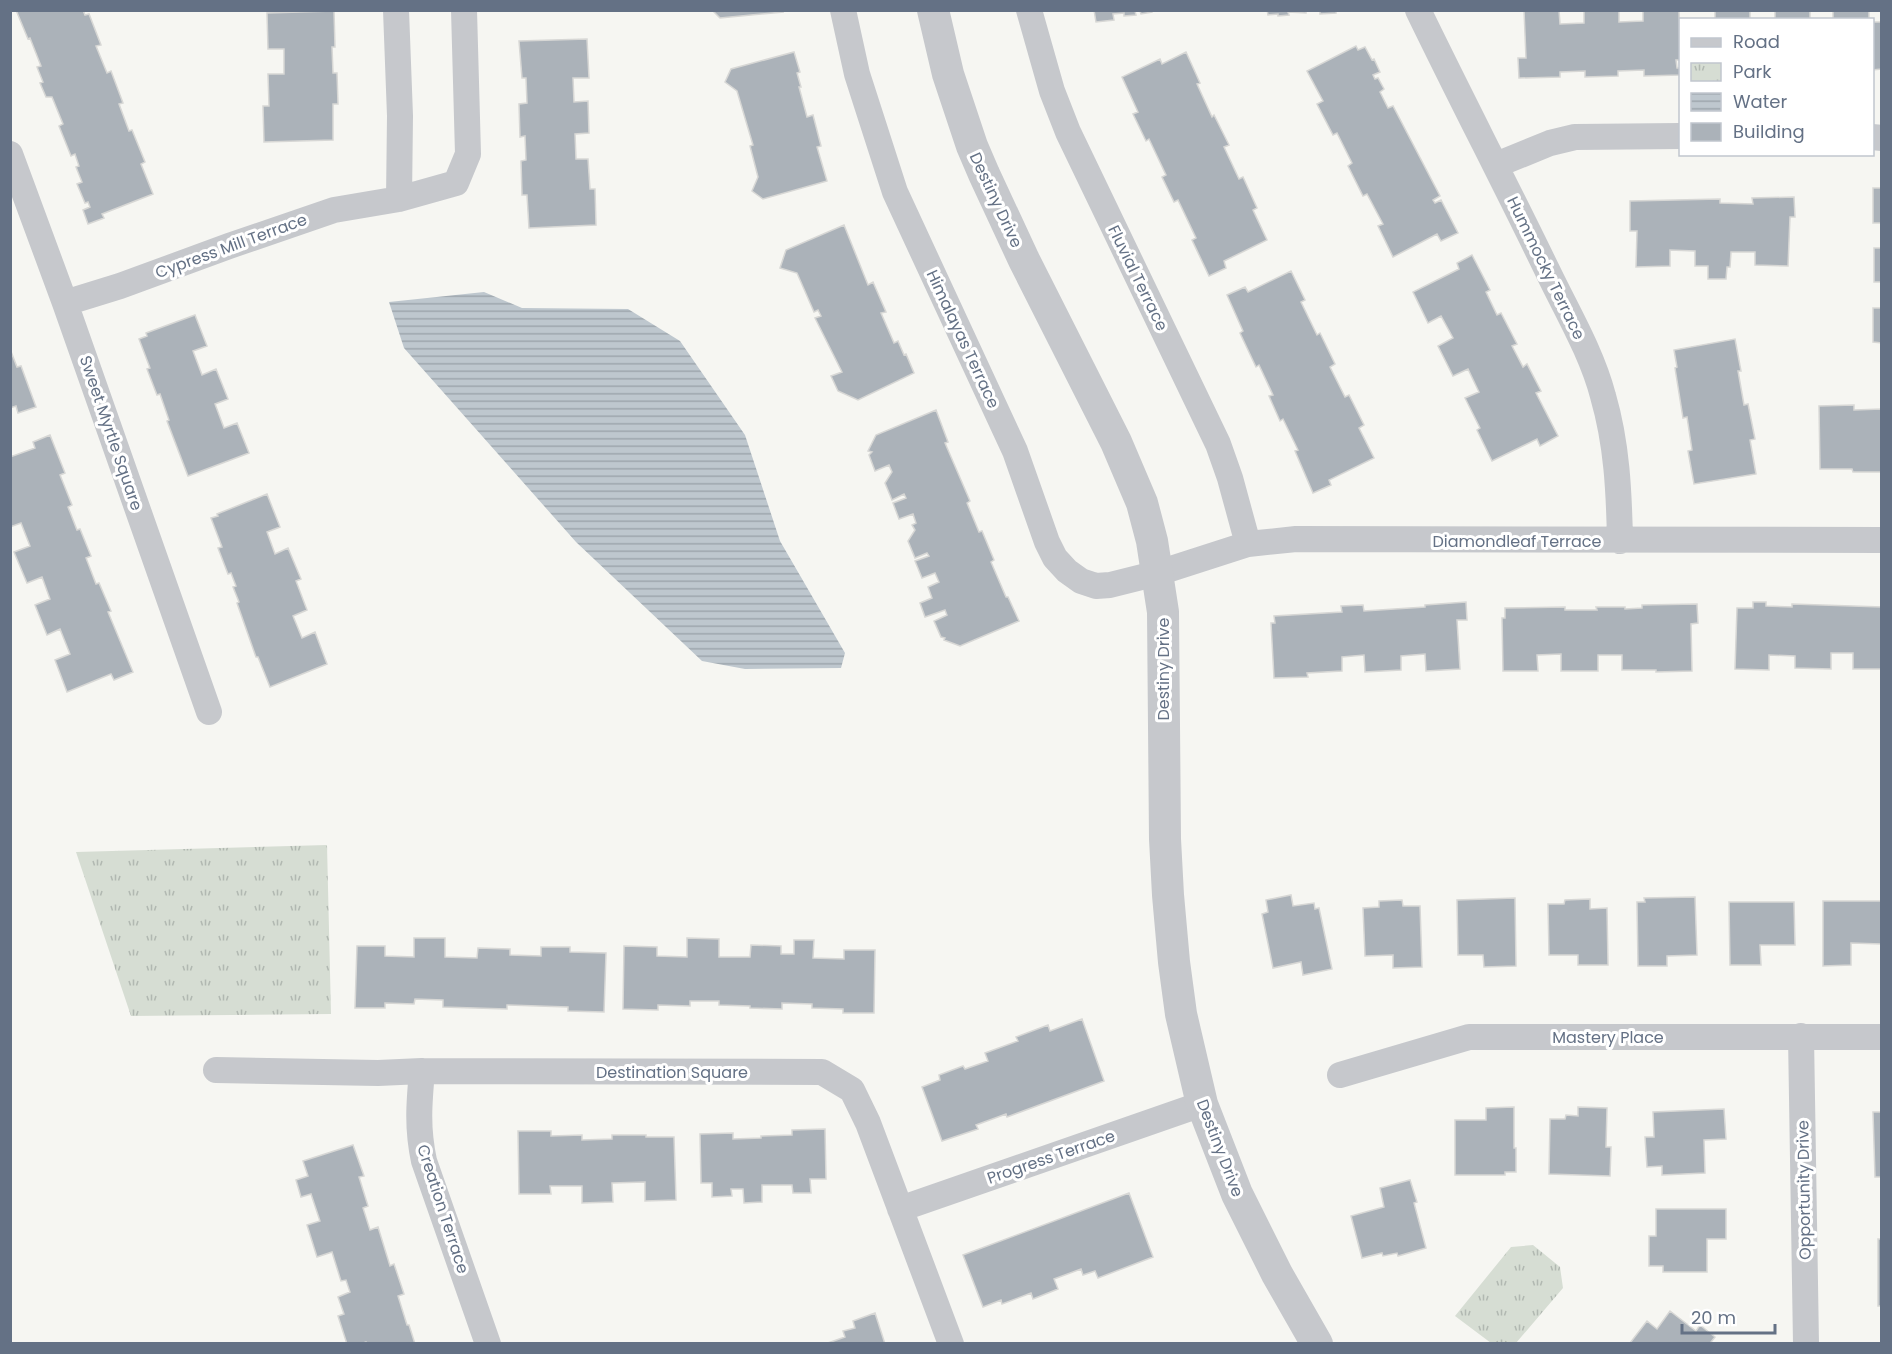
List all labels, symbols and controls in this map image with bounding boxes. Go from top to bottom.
legend [1679,18,1874,156]
text: Road [1733,29,1780,54]
text: Park [1733,59,1772,84]
text: Water [1733,89,1787,114]
text: Building [1733,119,1805,144]
street label: Destiny Drive [964,148,1028,252]
street label: Hummocky Terrace [1501,193,1591,344]
street label: Cypress Mill Terrace [152,208,310,284]
street label: Fluvial Terrace [1102,221,1174,335]
street label: Himalayas Terrace [921,266,1005,412]
street label: Sweet Myrtle Square [74,353,148,514]
street label: Diamondleaf Terrace [1432,530,1602,553]
street label: Destiny Drive [1152,617,1175,720]
street label: Mastery Place [1552,1026,1664,1049]
street label: Destination Square [596,1061,748,1084]
street label: Destiny Drive [1191,1096,1249,1200]
street label: Opportunity Drive [1791,1120,1817,1260]
street label: Progress Terrace [984,1124,1118,1190]
street label: Creation Terrace [411,1141,475,1277]
scale bar [1682,1297,1775,1335]
text: 20 m [1691,1305,1736,1330]

